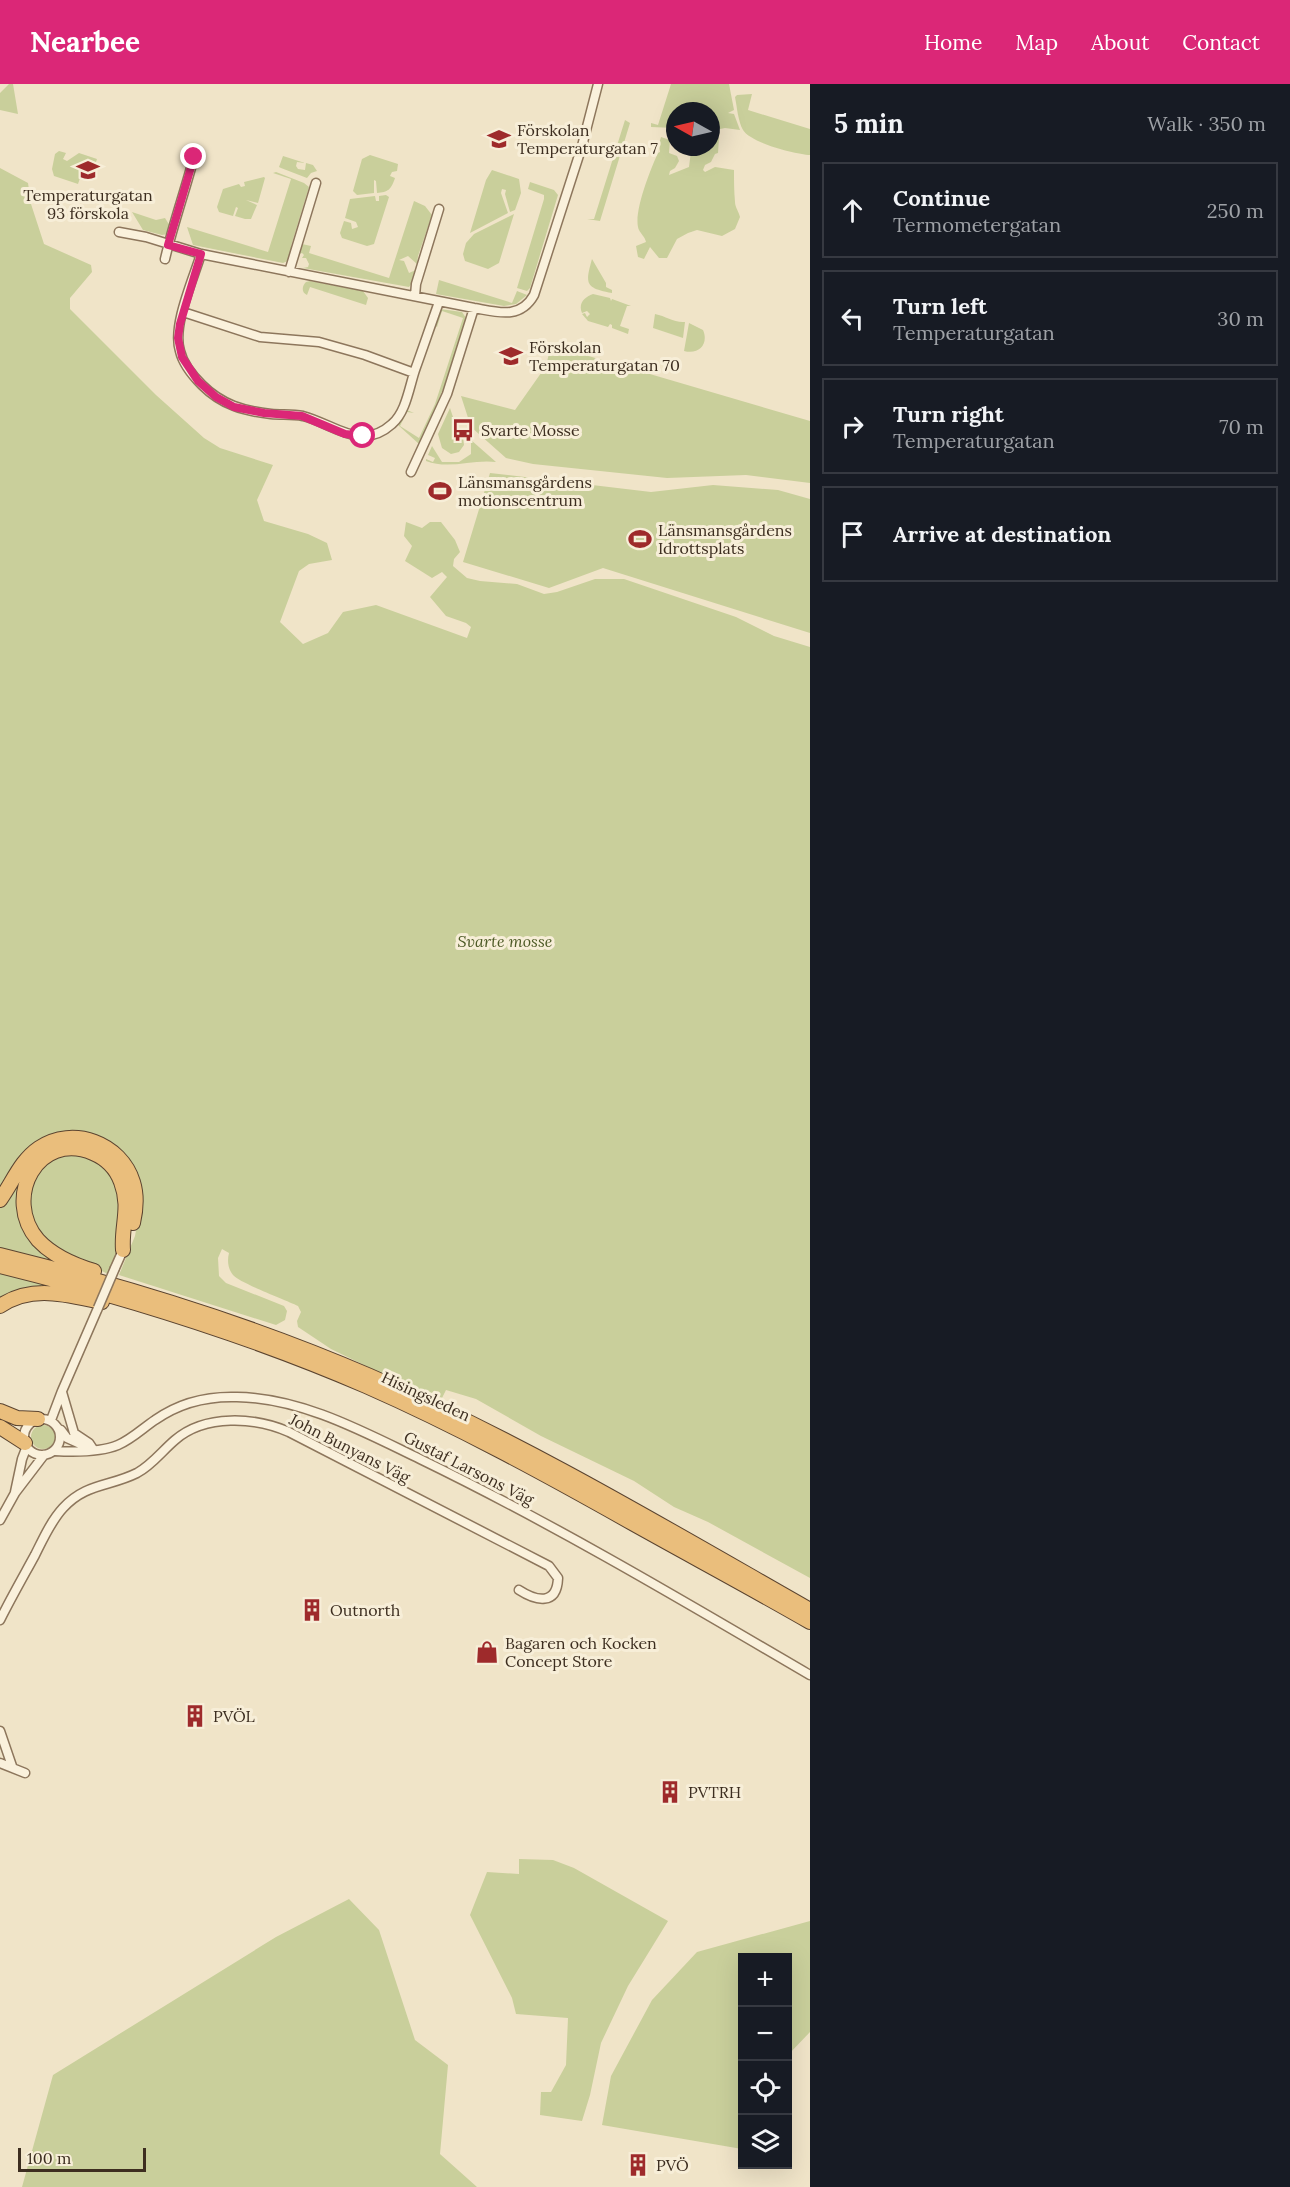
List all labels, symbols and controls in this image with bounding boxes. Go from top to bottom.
text: Nearbee [30,24,140,60]
text: Home [924,29,982,56]
text: Map [1015,29,1058,56]
text: About [1091,29,1149,56]
text: Contact [1182,29,1260,56]
north arrow [666,102,720,156]
text: 5 min [834,107,904,140]
text: Walk · 350 m [1147,111,1266,136]
place label: Förskolan Temperaturgatan 7 [517,120,659,158]
school or university icon: Förskolan Temperaturgatan 7 [486,126,512,152]
route end [180,143,206,169]
school or university icon: Temperaturgatan 93 förskola [75,157,101,183]
text: Continue [893,184,990,212]
place label: Temperaturgatan 93 förskola [23,185,153,223]
icon: ahead [836,194,869,227]
text: 250 m [1207,198,1264,223]
text: Termometergatan [893,212,1061,237]
text: Turn left [893,292,987,320]
icon: left [836,302,869,335]
text: 30 m [1217,306,1264,331]
text: Temperaturgatan [893,320,1055,345]
place label: Förskolan Temperaturgatan 70 [529,337,680,375]
school or university icon: Förskolan Temperaturgatan 70 [498,343,524,369]
text: Turn right [893,400,1004,428]
icon: right [836,410,869,443]
text: 70 m [1219,414,1264,439]
bus stop icon: Svarte Mosse [450,417,476,443]
place label: Svarte Mosse [481,420,580,440]
route start [349,422,375,448]
text: Temperaturgatan [893,428,1055,453]
place label: Länsmansgårdens motionscentrum [458,472,592,510]
sports icon: Länsmansgårdens motionscentrum [427,478,453,504]
icon: arrive [836,518,869,551]
place label: Länsmansgårdens Idrottsplats [658,520,792,558]
text: Arrive at destination [893,520,1111,548]
sports icon: Länsmansgårdens Idrottsplats [627,526,653,552]
park label: Svarte mosse [458,931,553,951]
street label: Hisingsleden [378,1367,474,1425]
street label: John Bunyans Väg [285,1408,415,1488]
street label: Gustaf Larsons Väg [401,1427,538,1510]
building icon: Outnorth [299,1597,325,1623]
place label: Outnorth [330,1600,401,1620]
place label: Bagaren och Kocken Concept Store [505,1633,657,1671]
shop icon: Bagaren och Kocken Concept Store [474,1639,500,1665]
building icon: PVÖL [182,1703,208,1729]
place label: PVÖL [213,1706,255,1726]
building icon: PVTRH [657,1779,683,1805]
place label: PVTRH [688,1782,741,1802]
map controls [738,1953,792,2169]
button: + [738,1953,792,2007]
button: − [738,2007,792,2061]
button: locate [738,2061,792,2115]
button: layers [738,2115,792,2169]
scale bar [18,2145,146,2172]
text: 100 m [27,2148,71,2168]
building icon: PVÖ [625,2152,651,2178]
place label: PVÖ [656,2155,689,2175]

